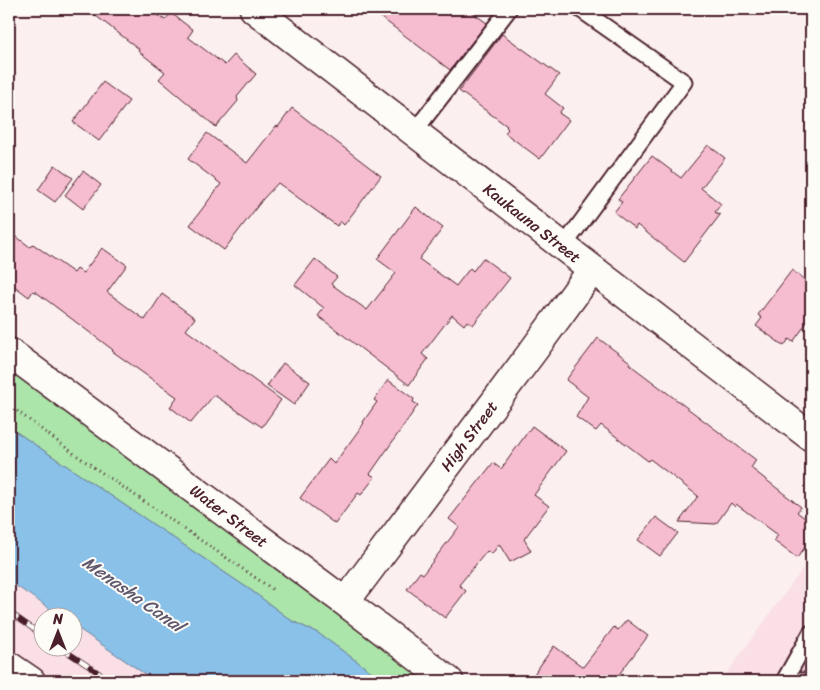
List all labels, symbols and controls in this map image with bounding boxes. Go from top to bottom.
street label: Kaukauna Street [476,175,588,271]
street label: High Street [432,394,506,478]
street label: Water Street [183,477,275,555]
water label: Menasha Canal [75,547,194,643]
text: N [52,607,63,632]
north arrow [32,608,82,658]

